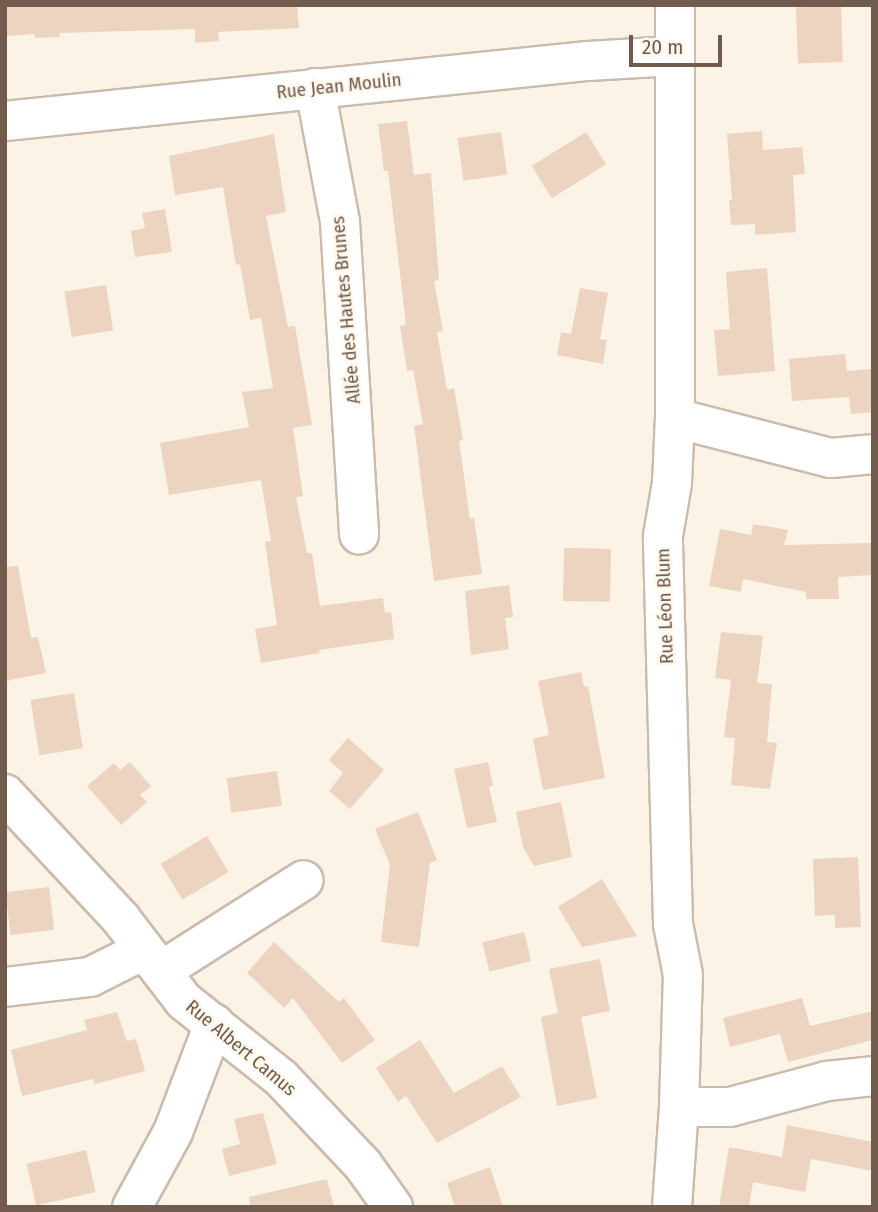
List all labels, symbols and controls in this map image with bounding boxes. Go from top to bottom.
scale bar [633,21,726,65]
text: 20 m [642,34,683,60]
street label: Rue Jean Moulin [275,68,403,104]
street label: Allée des Hautes Brunes [326,215,366,405]
street label: Rue Léon Blum [652,548,678,664]
street label: Rue Albert Camus [181,995,301,1101]

